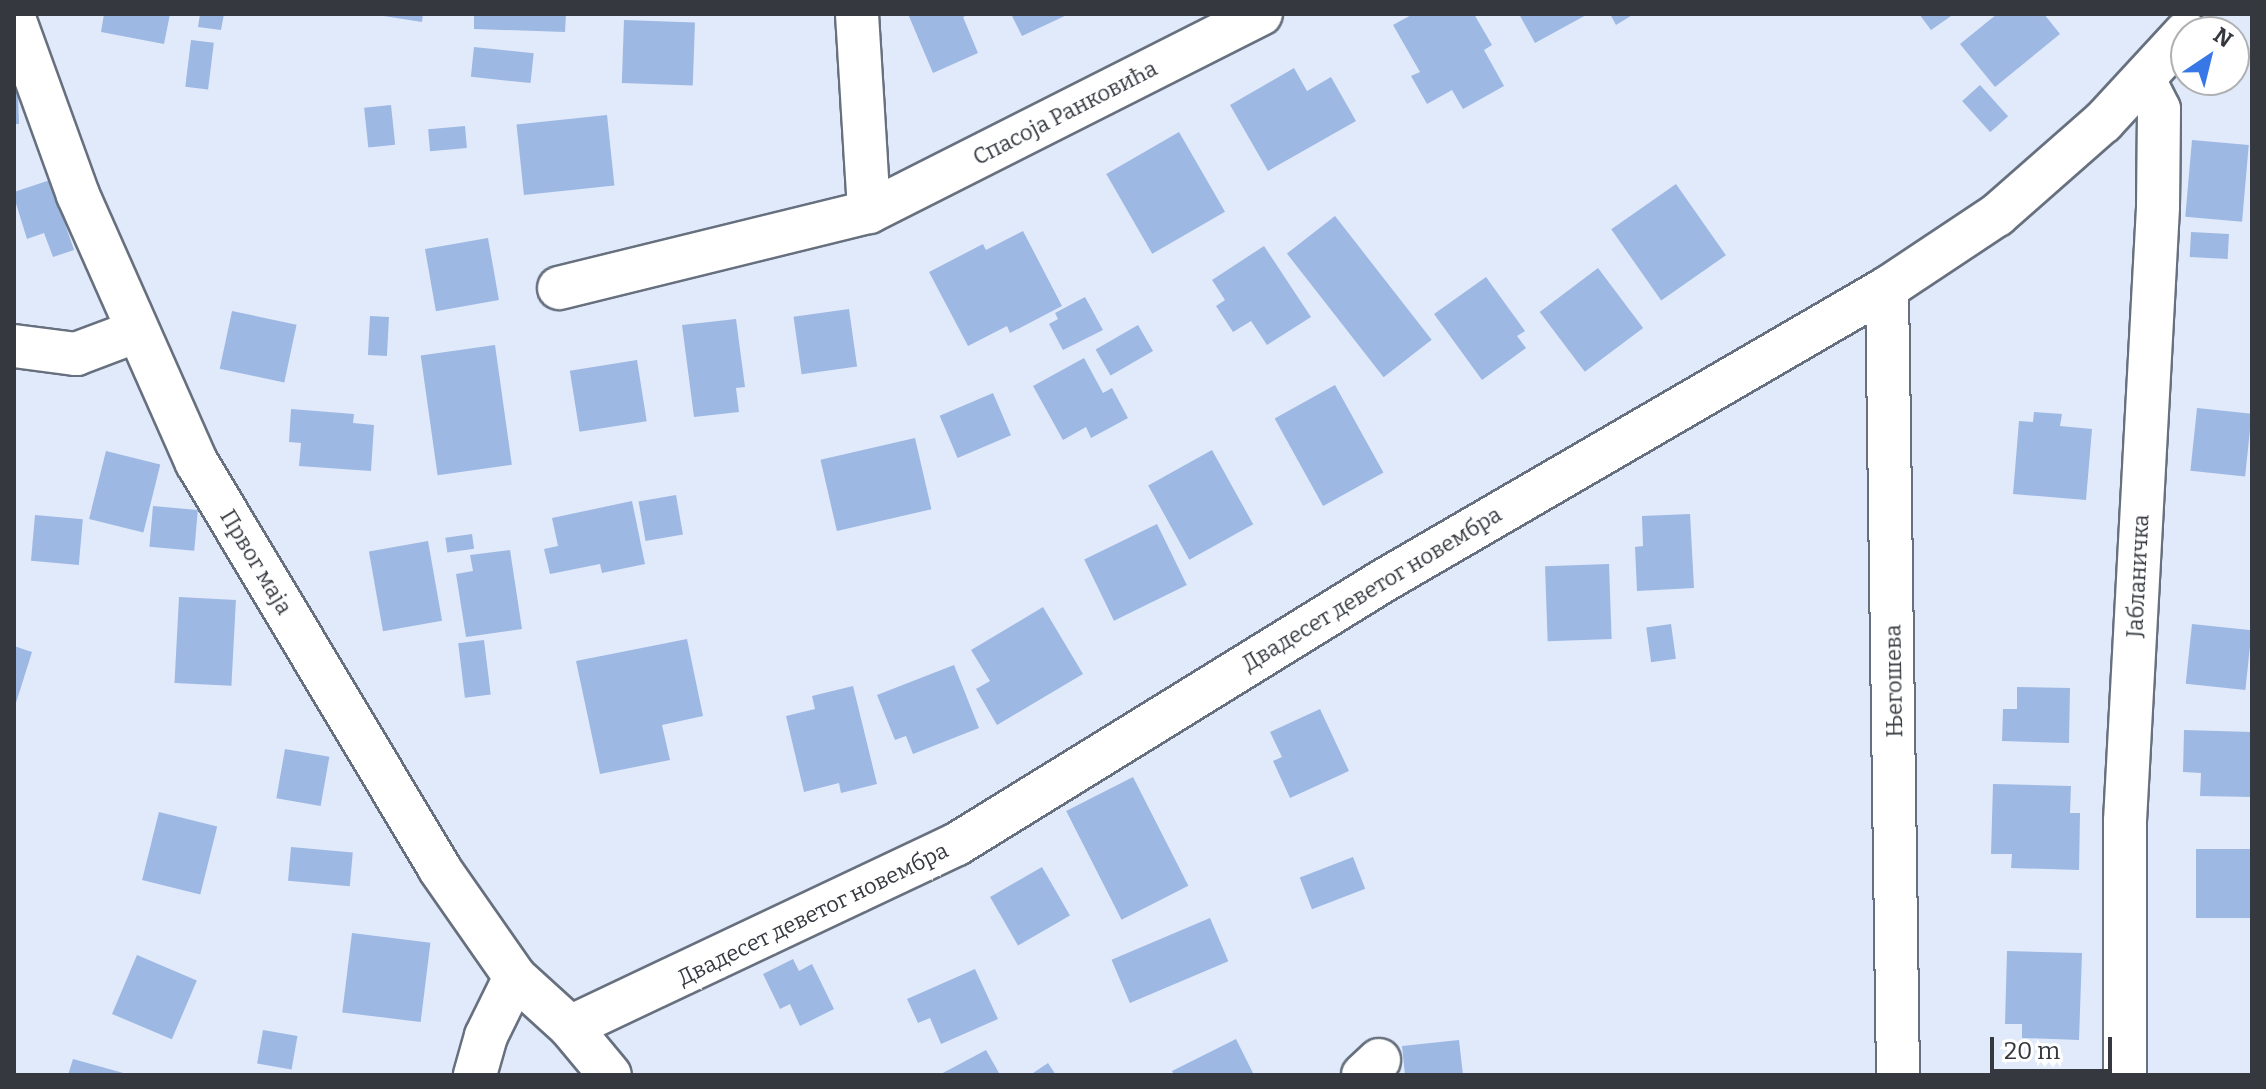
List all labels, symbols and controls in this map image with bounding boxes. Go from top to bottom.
north arrow [2170,16,2250,96]
text: N [2208,22,2238,53]
street label: Спасоја Ранковића [969,55,1161,171]
street label: Двадесет деветог новембра [1238,501,1506,677]
street label: Првог маја [214,505,298,619]
street label: Јабланичка [2122,514,2154,638]
street label: Његошева [1880,624,1908,738]
street label: Двадесет деветог новембра [674,837,952,991]
scale bar [1994,1021,2116,1071]
text: 20 m [2004,1037,2060,1065]

